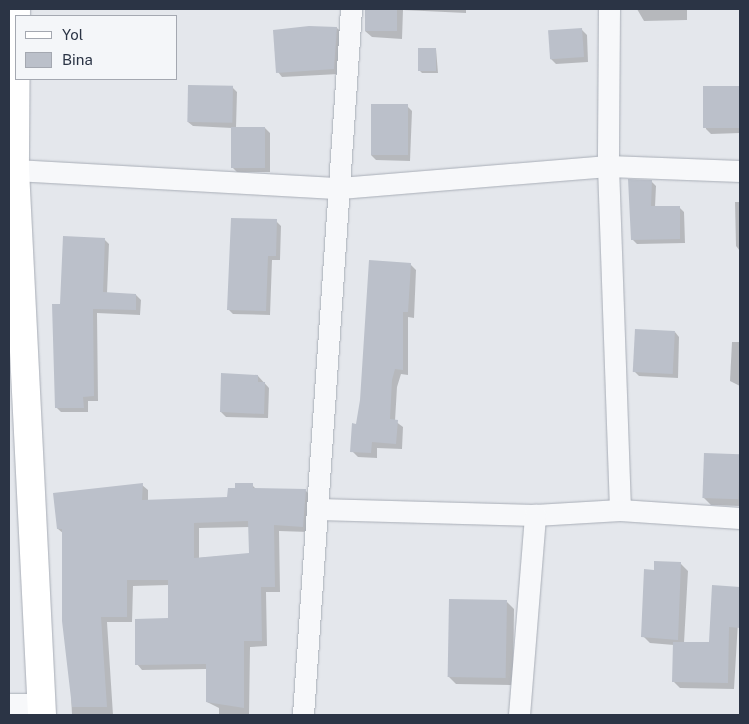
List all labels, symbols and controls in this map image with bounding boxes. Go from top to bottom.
legend [15,15,178,80]
text: Yol [62,26,83,43]
text: Bina [62,51,93,68]

